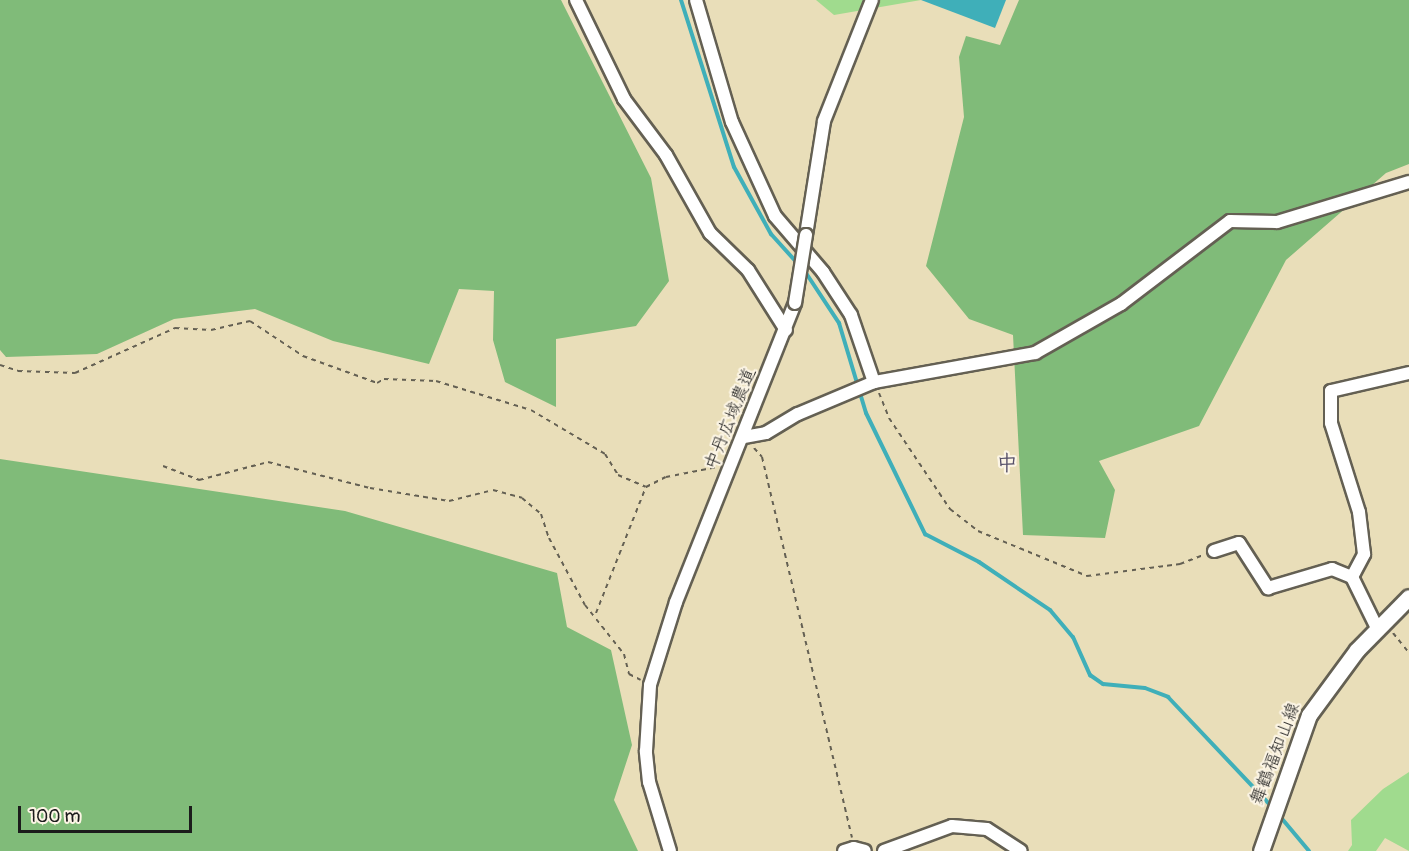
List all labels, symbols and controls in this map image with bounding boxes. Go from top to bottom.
street label: 中丹広域農道 [701,365,761,473]
district label: 中 [997,451,1017,477]
street label: 舞鶴福知山線 [1247,700,1305,808]
scale bar [21,794,195,832]
text: 100 m [29,805,81,828]

